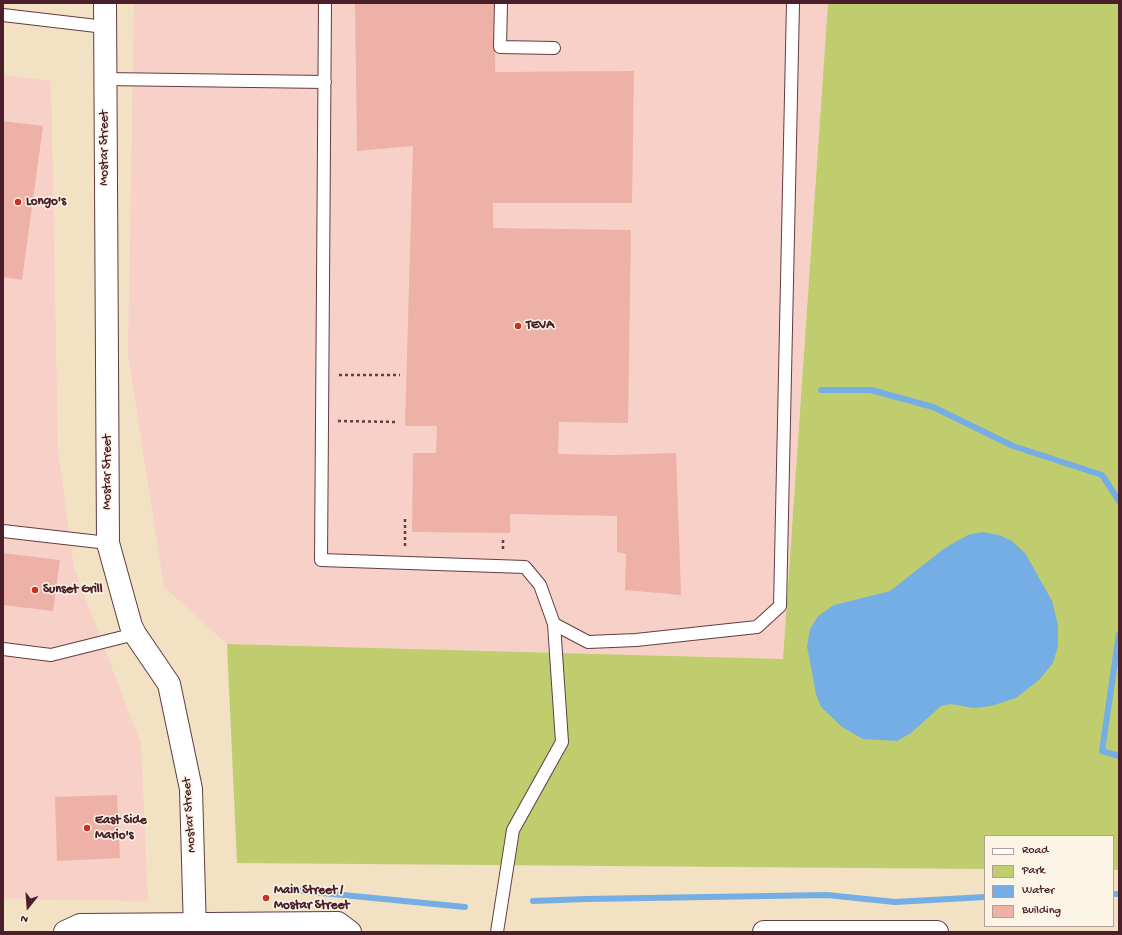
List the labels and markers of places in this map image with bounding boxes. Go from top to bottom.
place label: Longo's [26,194,66,210]
marker: Longo's [13,197,23,207]
place label: TEVA [526,318,554,334]
marker: TEVA [513,321,523,331]
place label: Sunset Grill [43,582,103,598]
marker: Sunset Grill [30,585,40,595]
place label: East Side Mario's [95,813,147,844]
marker: East Side Mario's [82,823,92,833]
place label: Main Street / Mostar Street [274,883,349,914]
marker: Main Street / Mostar Street [261,893,271,903]

